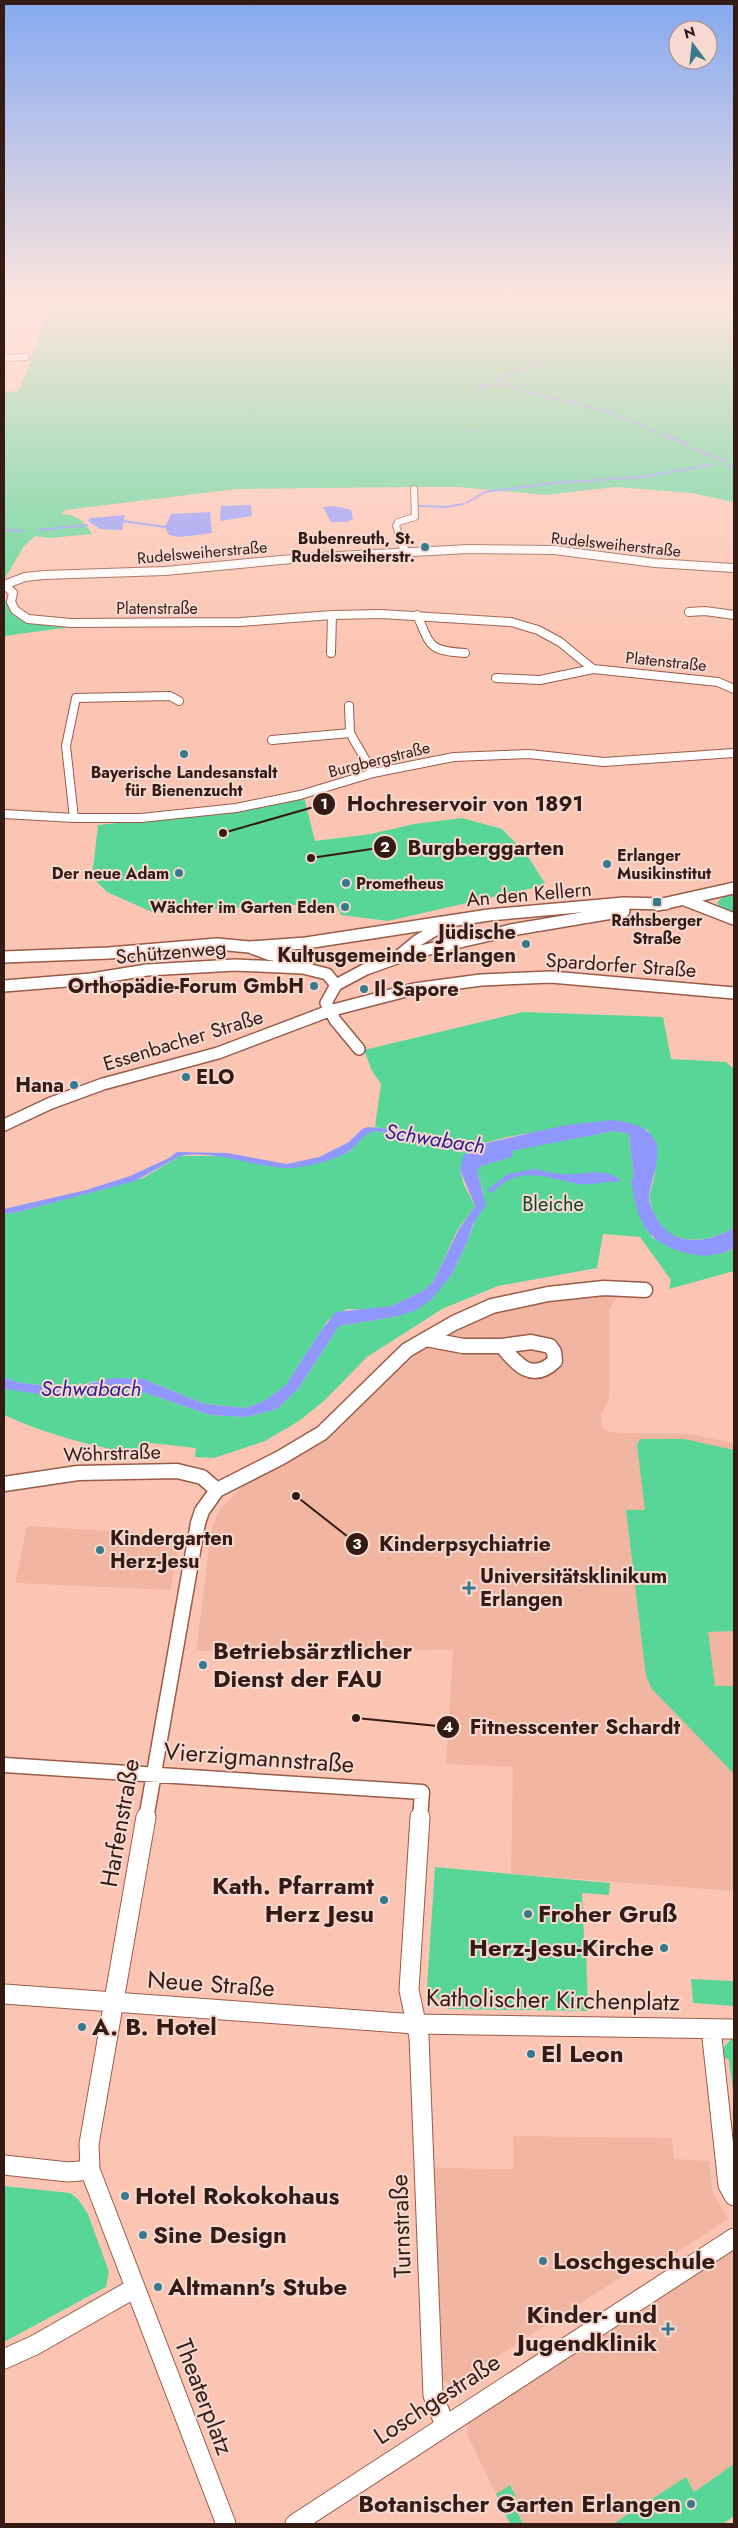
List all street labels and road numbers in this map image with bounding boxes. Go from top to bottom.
street label: Rudelsweiherstraße [550,526,682,563]
street label: Rudelsweiherstraße [136,535,268,570]
street label: Platenstraße [116,597,198,620]
street label: Platenstraße [624,646,708,677]
street label: Burgbergstraße [326,736,432,783]
street label: An den Kellern [465,875,593,914]
street label: Schützenweg [115,933,228,972]
street label: Spardorfer Straße [545,946,697,985]
street label: Essenbacher Straße [100,1002,267,1079]
street label: Wöhrstraße [63,1437,161,1470]
street label: Vierzigmannstraße [163,1733,355,1782]
street label: Harfenstraße [91,1756,148,1890]
street label: Neue Straße [146,1962,276,2005]
street label: Katholischer Kirchenplatz [426,1980,680,2019]
street label: Turnstraße [381,2174,420,2279]
street label: Theaterplatz [166,2334,243,2460]
street label: Loschgestraße [366,2344,507,2453]

